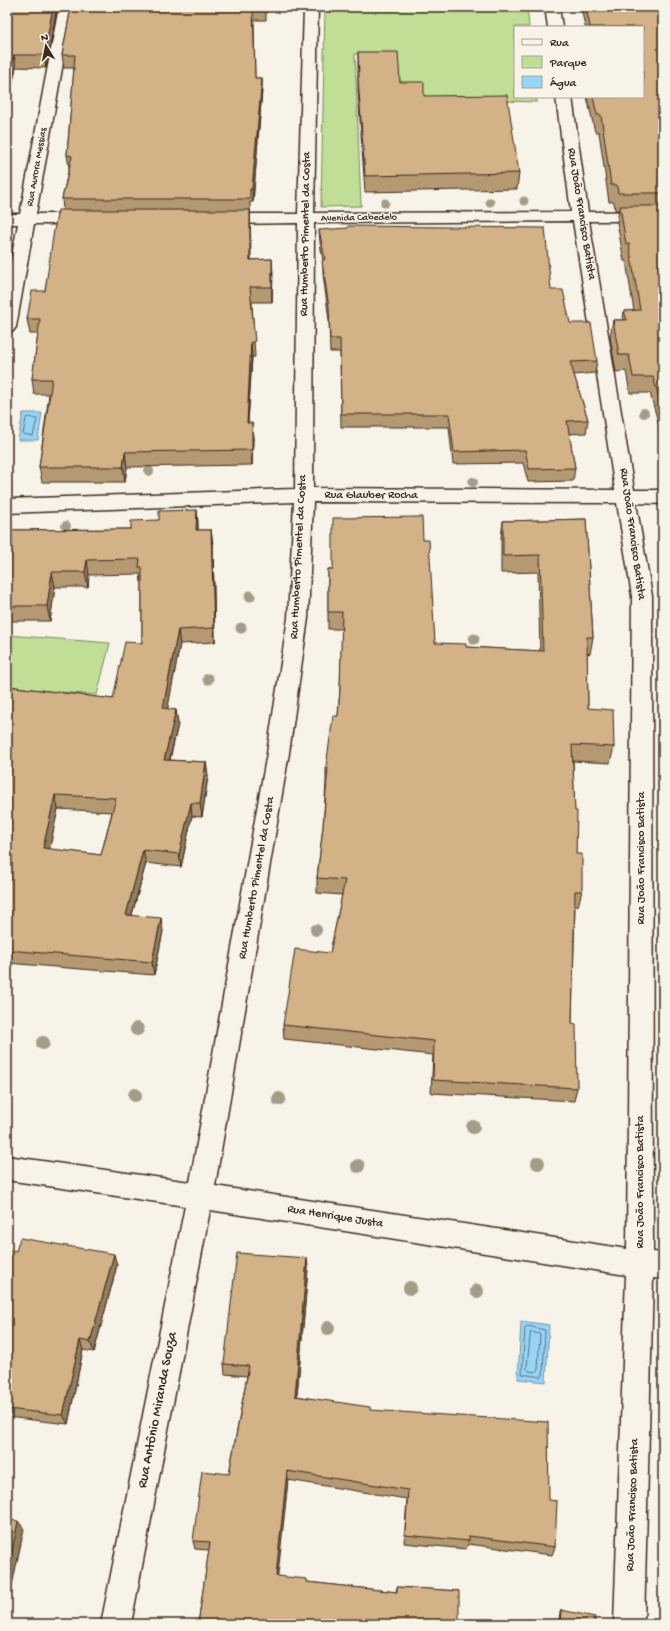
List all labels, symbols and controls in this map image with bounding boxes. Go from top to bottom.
north arrow [26,26,66,66]
legend [514,26,644,98]
text: N [40,32,49,45]
text: Rua [550,37,569,51]
text: Parque [549,57,587,71]
text: Água [550,77,577,91]
street label: Rua Aurora Messias [24,127,50,207]
street label: Rua João Francisco Batista [564,147,598,281]
street label: Rua Humberto Pimentel da Costa [298,151,314,316]
street label: Avenida Cabedelo [321,211,397,225]
street label: Rua João Francisco Batista [616,467,648,601]
street label: Rua Humberto Pimentel da Costa [288,474,310,640]
street label: Rua Glauber Rocha [324,489,418,503]
street label: Rua João Francisco Batista [635,791,649,925]
street label: Rua Humberto Pimentel da Costa [236,795,278,960]
street label: Rua João Francisco Batista [634,1115,648,1249]
street label: Rua Henrique Justa [286,1203,384,1232]
street label: Rua Antônio Miranda Souza [135,1329,182,1490]
street label: Rua João Francisco Batista [624,1438,642,1572]

